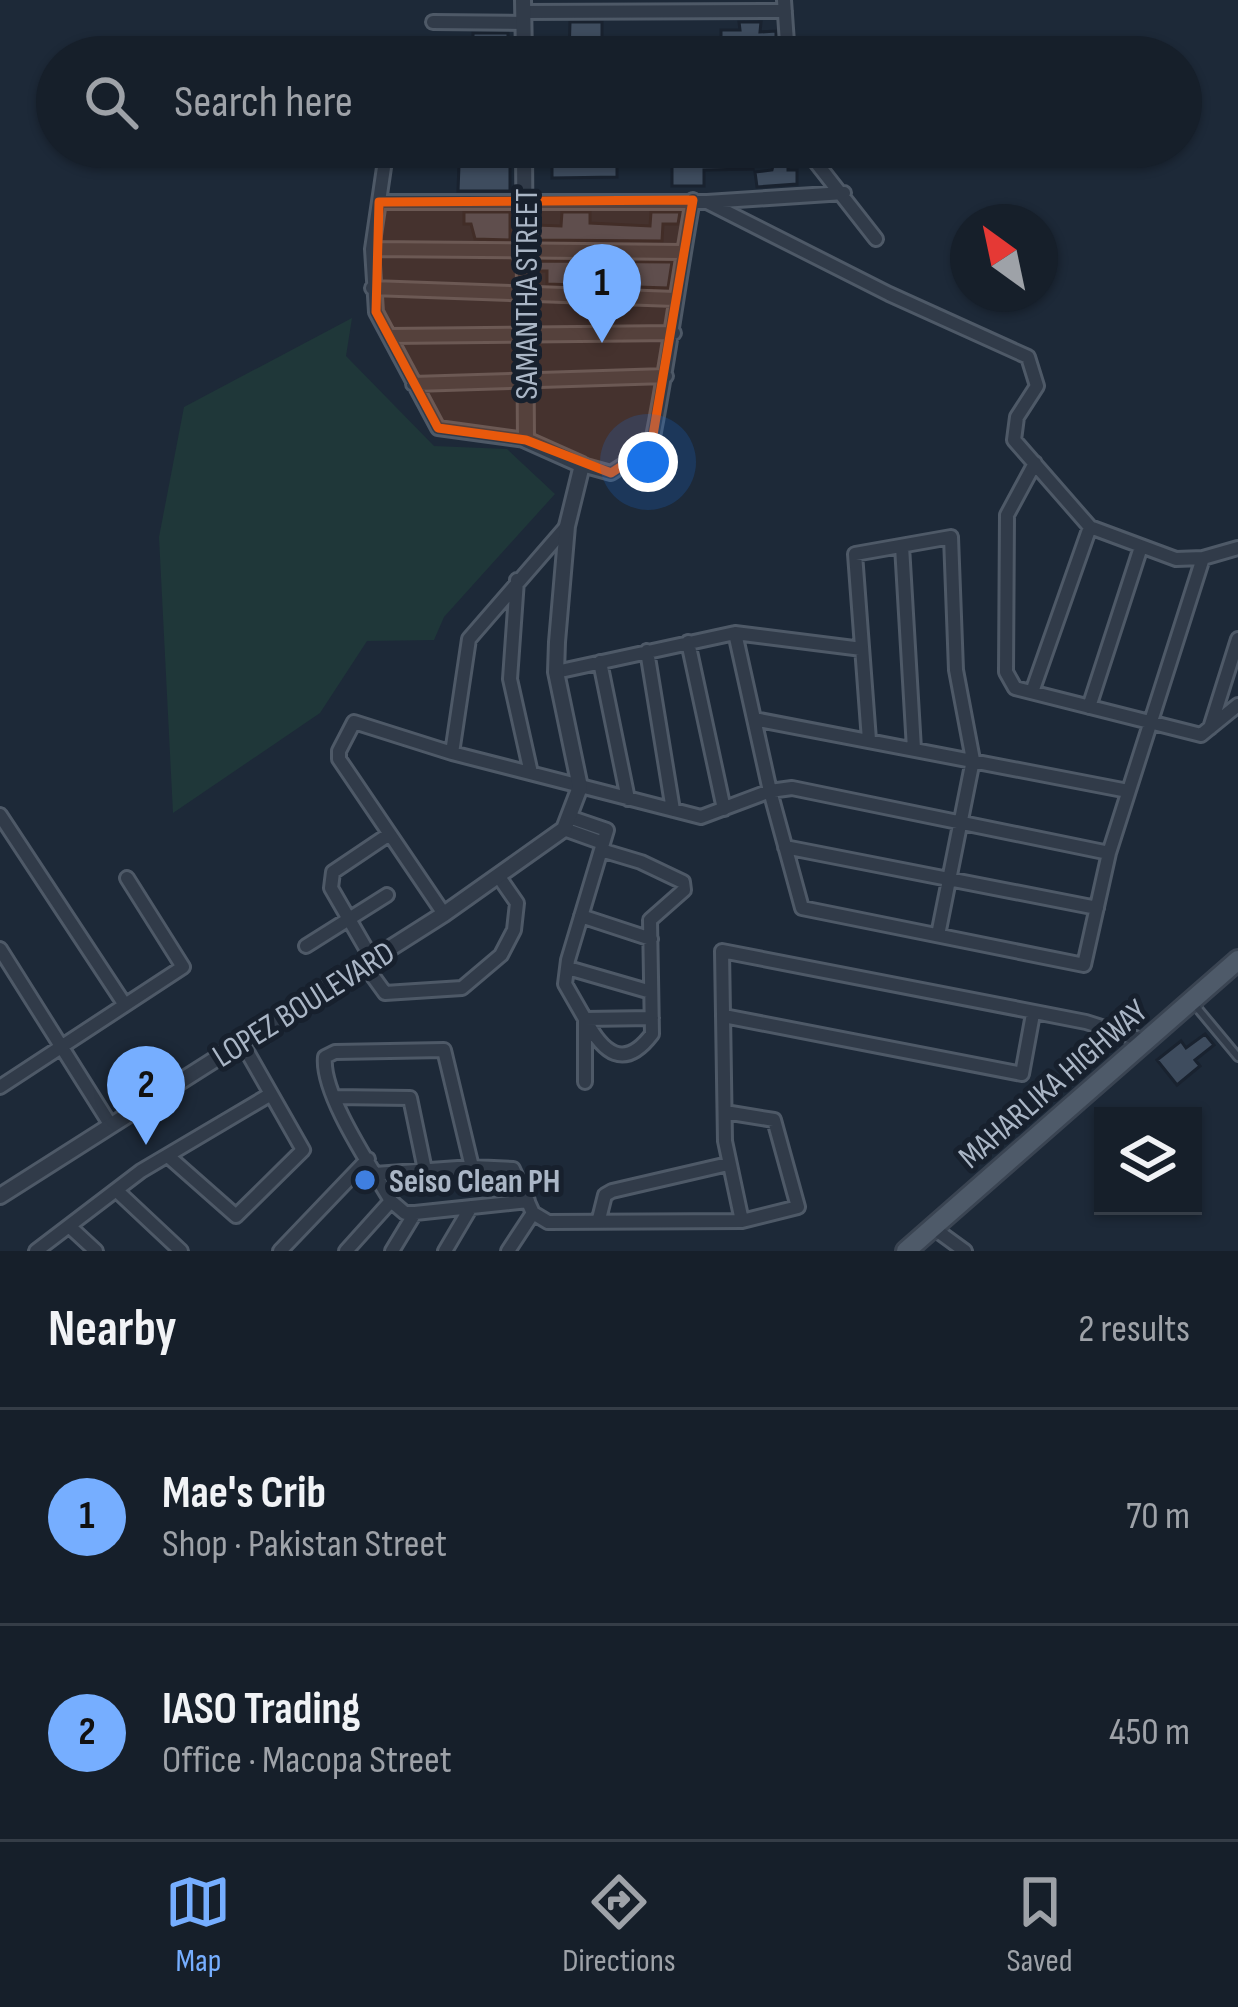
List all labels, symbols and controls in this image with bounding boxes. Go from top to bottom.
search box [36,36,1202,168]
icon: search [78,69,144,135]
text: Search here [174,75,353,130]
street label: SAMANTHA STREET [507,188,547,400]
north arrow [950,204,1058,312]
pin: 1 [563,244,641,343]
your location [618,432,678,492]
street label: LOPEZ BOULEVARD [206,933,402,1077]
street label: MAHARLIKA HIGHWAY [951,992,1156,1177]
pin: 2 [107,1046,185,1145]
map controls [1094,1107,1202,1215]
button: layers [1094,1107,1202,1215]
place label: Seiso Clean PH [389,1162,560,1202]
marker: Seiso Clean PH [352,1167,378,1193]
text: Nearby [48,1299,177,1360]
text: 2 results [1078,1306,1190,1353]
text: Mae's Crib [162,1466,326,1521]
text: 1 [79,1493,95,1540]
text: 70 m [1126,1493,1190,1540]
text: Shop · Pakistan Street [162,1521,447,1568]
text: IASO Trading [162,1682,361,1737]
text: 2 [78,1709,96,1756]
text: 450 m [1109,1709,1190,1756]
text: Office · Macopa Street [162,1737,452,1784]
tab: Map [165,1869,231,1981]
tab: Directions [562,1869,676,1981]
tab: Saved [1006,1869,1073,1981]

